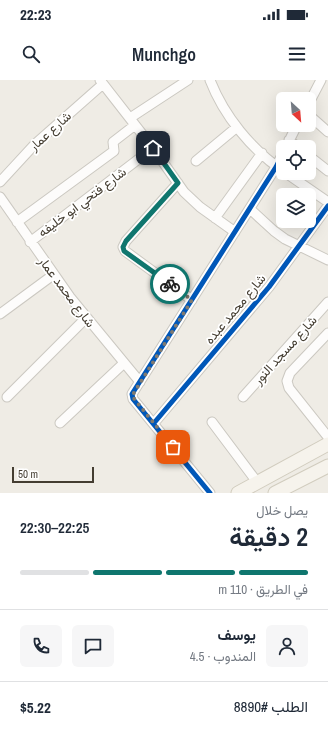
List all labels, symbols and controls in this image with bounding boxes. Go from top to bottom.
text: 22:23 [20,4,51,25]
text: Munchgo [132,42,196,67]
icon: search [20,43,42,65]
icon: menu [286,43,308,65]
north arrow [276,92,316,132]
map controls [276,92,316,228]
street label: شارع عمار [25,108,75,156]
pin [136,131,170,165]
icon: home [142,137,164,159]
button: locate [276,140,316,180]
street label: شارع فتحي ابو خليفه [34,163,131,242]
button: layers [276,188,316,228]
street label: شارع محمد عمار [33,252,99,331]
courier [150,264,190,304]
street label: شارع محمد عبده [201,270,270,348]
icon: bike [159,273,181,295]
street label: شارع مسجد النور [249,312,321,389]
pin [156,430,190,464]
icon: bag [162,436,184,458]
scale bar [12,465,94,484]
text: 50 m [18,467,38,481]
text: يصل خلال [256,502,308,519]
text: 22:25–22:30 [20,517,89,538]
text: 2 دقيقة [229,519,308,554]
text: في الطريق · 110 m [218,581,308,598]
text: يوسف [218,624,256,645]
button: phone [20,625,62,667]
button: chat [72,625,114,667]
button: person [266,625,308,667]
text: المندوب · 4.5 [190,648,256,665]
text: الطلب #8890 [234,696,308,717]
text: $5.22 [20,697,51,718]

